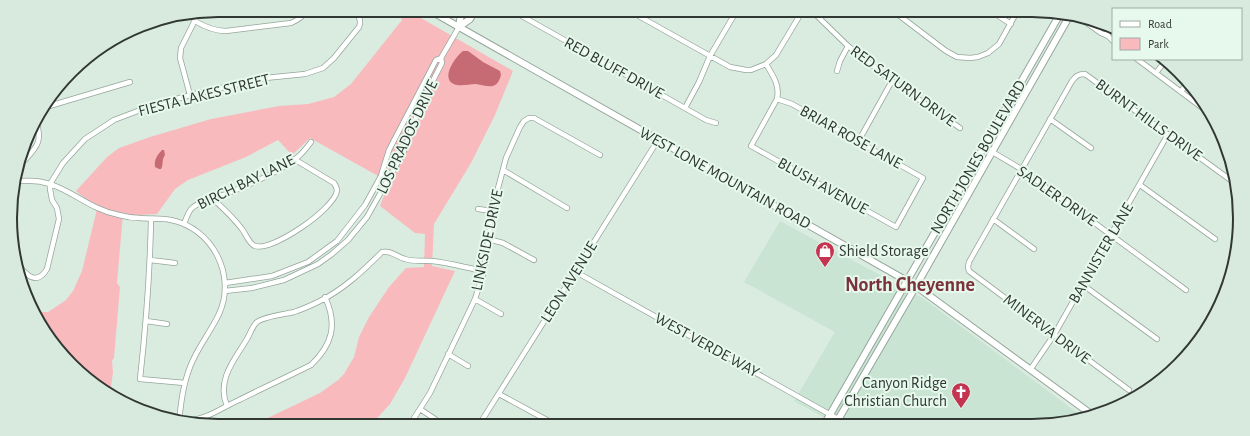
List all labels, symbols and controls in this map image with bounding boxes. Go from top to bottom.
legend [1112,8,1242,60]
text: Road [1148,18,1172,30]
street label: RED BLUFF DRIVE [561,34,667,102]
text: Park [1148,38,1169,50]
street label: RED SATURN DRIVE [847,43,959,130]
street label: FIESTA LAKES STREET [137,71,272,119]
street label: BURNT HILLS DRIVE [1093,76,1205,164]
street label: LOS PRADOS DRIVE [374,77,440,196]
street label: NORTH JONES BOULEVARD [927,77,1029,237]
street label: BRIAR ROSE LANE [797,102,905,172]
street label: WEST LONE MOUNTAIN ROAD [637,124,813,232]
street label: BIRCH BAY LANE [195,151,297,212]
street label: BLUSH AVENUE [775,155,871,218]
street label: SADLER DRIVE [1014,163,1100,229]
street label: LINKSIDE DRIVE [468,188,506,292]
street label: BANNISTER LANE [1066,200,1136,306]
street label: LEON AVENUE [538,238,600,325]
shop icon: Shield Storage [814,240,836,268]
place label: Shield Storage [839,243,929,259]
district label: North Cheyenne [845,275,975,295]
street label: MINERVA DRIVE [1000,291,1094,367]
street label: WEST VERDE WAY [652,310,762,381]
place label: Canyon Ridge Christian Church [844,375,947,409]
church icon: Canyon Ridge Christian Church [950,381,972,409]

